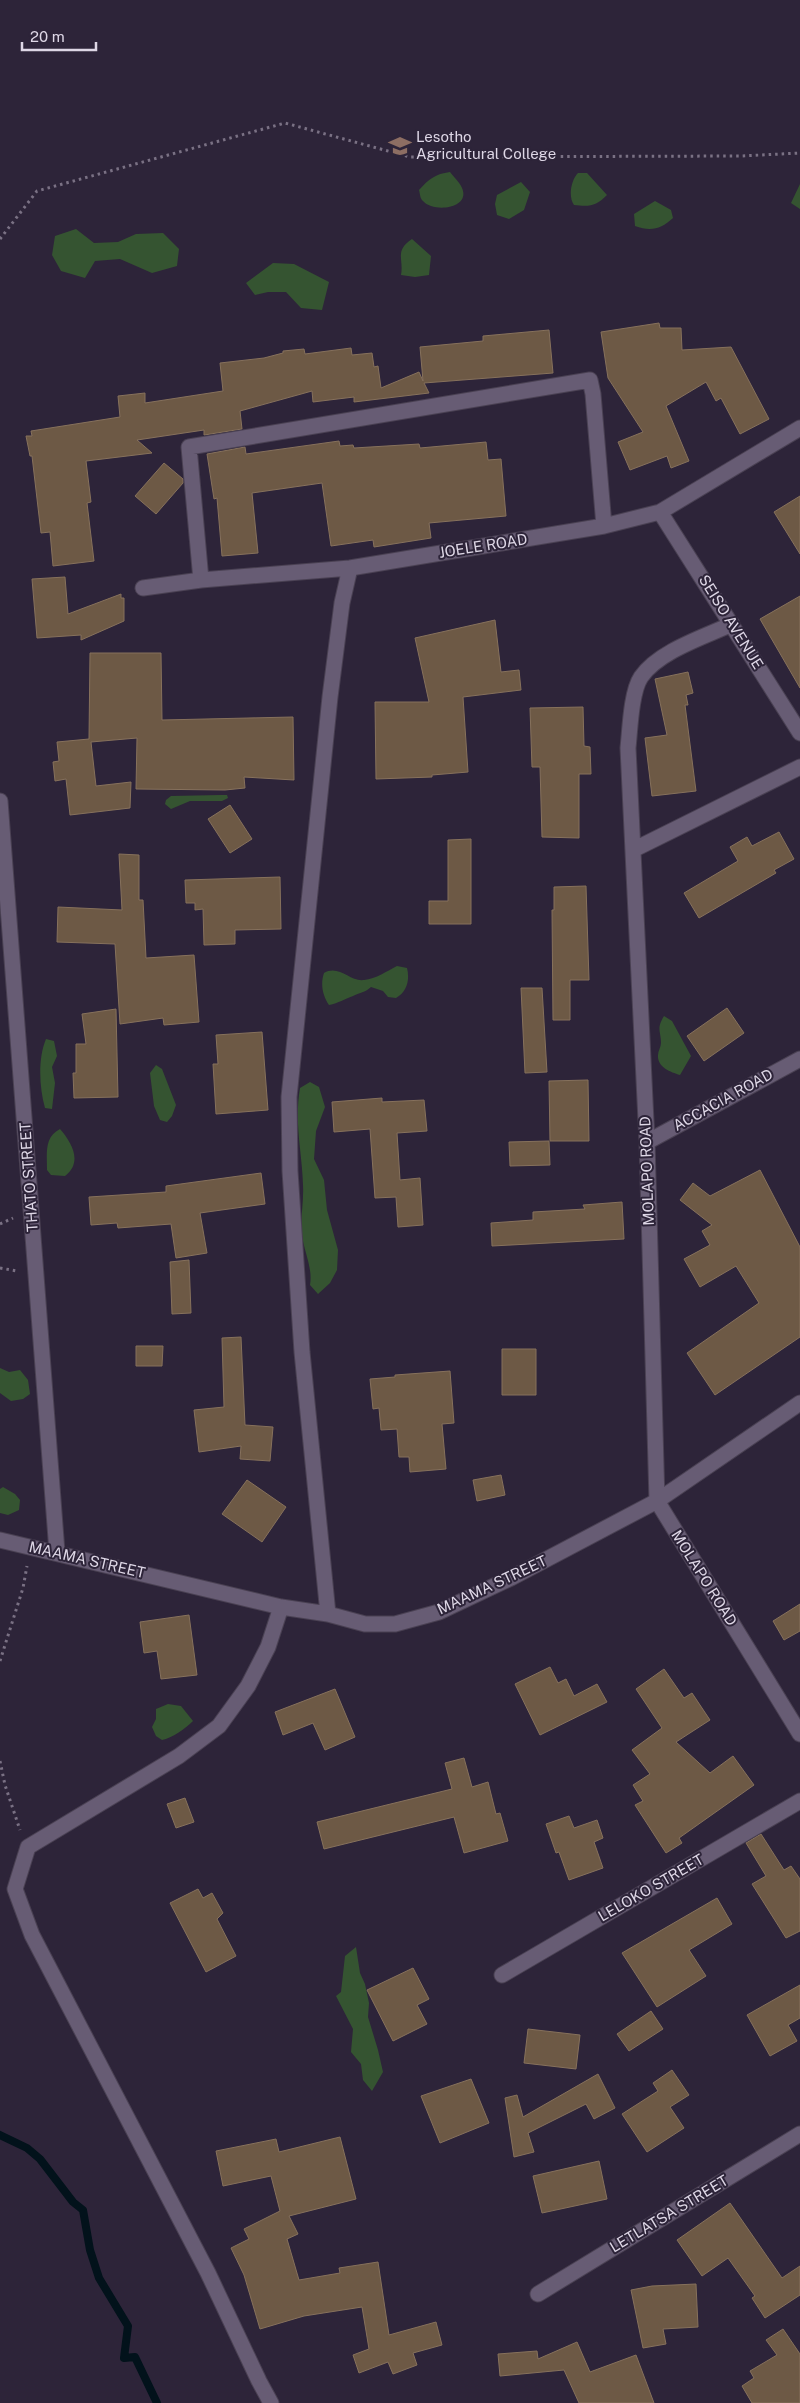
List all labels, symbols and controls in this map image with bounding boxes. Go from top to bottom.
scale bar [22,20,96,52]
text: 20 m [30,28,65,45]
place label: Lesotho Agricultural College [416,128,556,162]
school or university icon: Lesotho Agricultural College [387,133,413,159]
street label: JOELE ROAD [437,530,528,561]
street label: SEISO AVENUE [696,572,767,672]
street label: ACCACIA ROAD [670,1065,775,1134]
street label: MOLAPO ROAD [636,1116,657,1226]
street label: THATO STREET [16,1122,41,1232]
street label: MOLAPO ROAD [668,1527,741,1629]
street label: MAAMA STREET [27,1538,147,1581]
street label: MAAMA STREET [434,1552,549,1617]
street label: LELOKO STREET [595,1850,707,1925]
street label: LETLATSA STREET [606,2171,731,2256]

